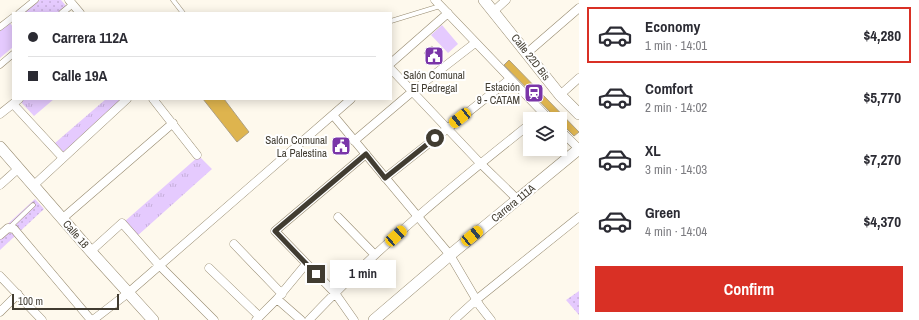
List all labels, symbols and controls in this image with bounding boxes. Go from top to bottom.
text: Economy [645,16,700,37]
icon: car [597,17,633,53]
text: $4,280 [863,25,901,46]
text: Carrera 112A [52,27,128,48]
street label: Calle 22D Bis [509,31,554,83]
text: 1 min · 14:01 [645,37,707,54]
public building icon: Salón Comunal El Pedregal [423,45,445,67]
text: Calle 19A [52,65,107,86]
place label: Salón Comunal El Pedregal [403,68,465,95]
text: Comfort [645,78,693,99]
icon: car [597,79,633,115]
place label: Estación 9 - CATAM [477,80,520,107]
station icon: Estación 9 - CATAM [523,82,545,104]
text: $5,770 [863,87,901,108]
text: 2 min · 14:02 [645,99,707,116]
car [447,106,473,130]
map controls [523,112,567,156]
button: layers [523,112,567,156]
route start [426,129,444,147]
place label: Salón Comunal La Palestina [265,133,327,160]
public building icon: Salón Comunal La Palestina [330,135,352,157]
text: XL [645,140,661,161]
icon: car [597,141,633,177]
text: $7,270 [863,149,901,170]
text: 3 min · 14:03 [645,161,707,178]
street label: Carrera 111A [488,180,539,225]
text: Green [645,202,681,223]
icon: car [597,203,633,239]
text: $4,370 [863,211,901,232]
street label: Calle 18 [60,217,92,251]
text: 4 min · 14:04 [645,223,707,240]
car [383,224,409,248]
car [459,224,485,248]
callout: 1 min [330,260,396,288]
route end [307,265,325,283]
text: 1 min [349,265,377,282]
button: Confirm [595,266,903,312]
scale bar [12,292,119,311]
text: 100 m [18,294,43,308]

